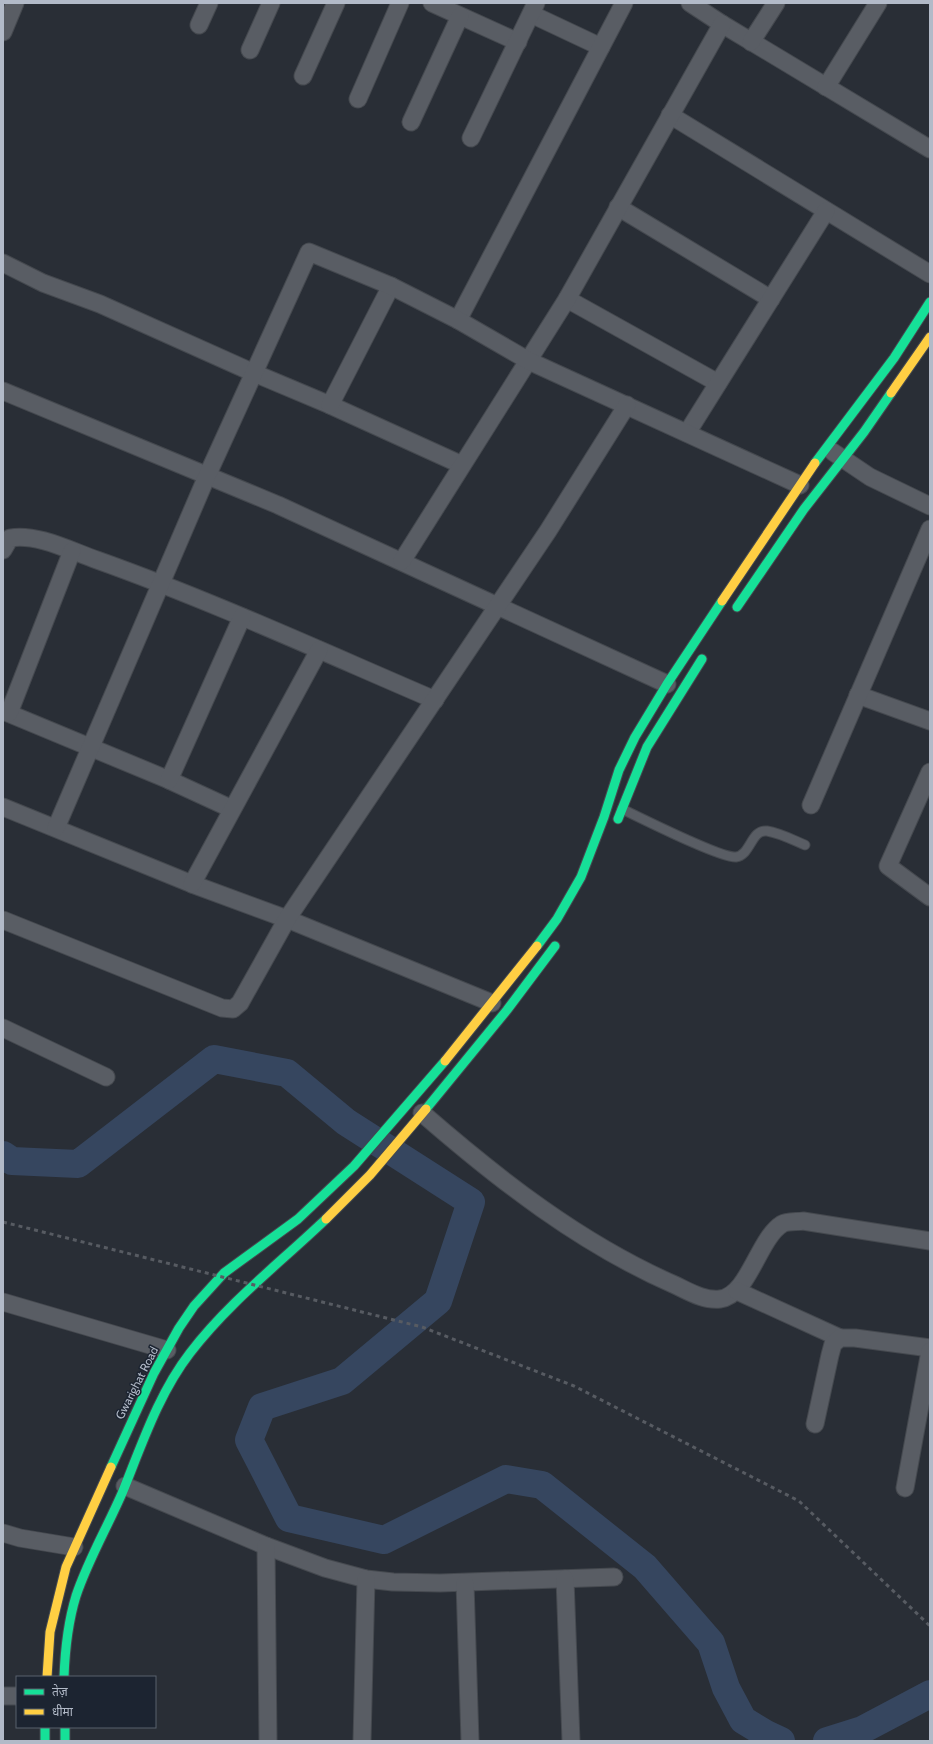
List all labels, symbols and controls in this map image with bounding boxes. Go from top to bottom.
street label: Gwarighat Road [112,1344,161,1422]
legend [16,1676,156,1728]
text: तेज़ [52,1684,69,1699]
text: धीमा [52,1704,74,1719]

